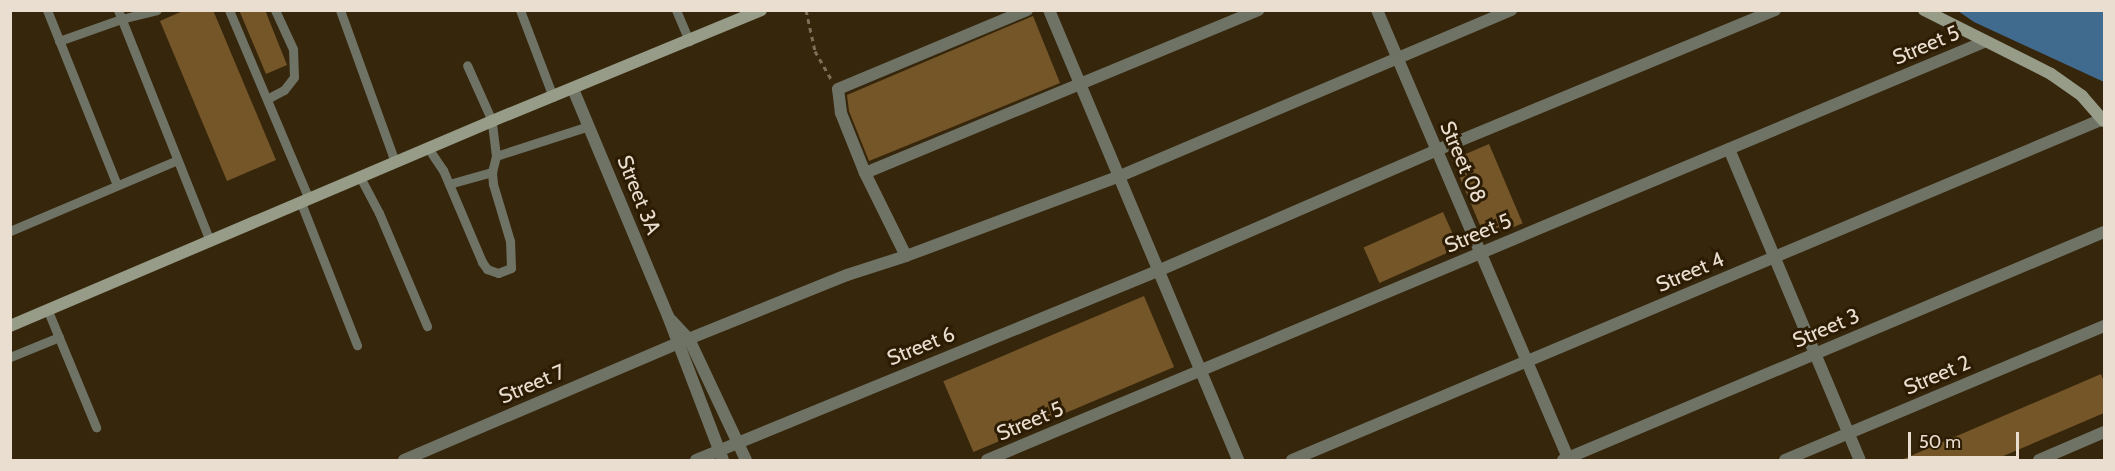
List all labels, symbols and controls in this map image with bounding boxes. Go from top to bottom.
street label: Street 5 [1889,20,1963,70]
street label: Street 08 [1435,117,1491,207]
street label: Street 3A [612,152,666,238]
street label: Street 5 [1441,208,1515,258]
street label: Street 4 [1652,247,1728,297]
street label: Street 3 [1789,303,1863,353]
street label: Street 6 [884,321,958,371]
street label: Street 2 [1900,350,1974,400]
street label: Street 7 [495,359,569,409]
street label: Street 5 [993,396,1067,446]
scale bar [1911,420,2022,458]
text: 50 m [1919,431,1961,453]

